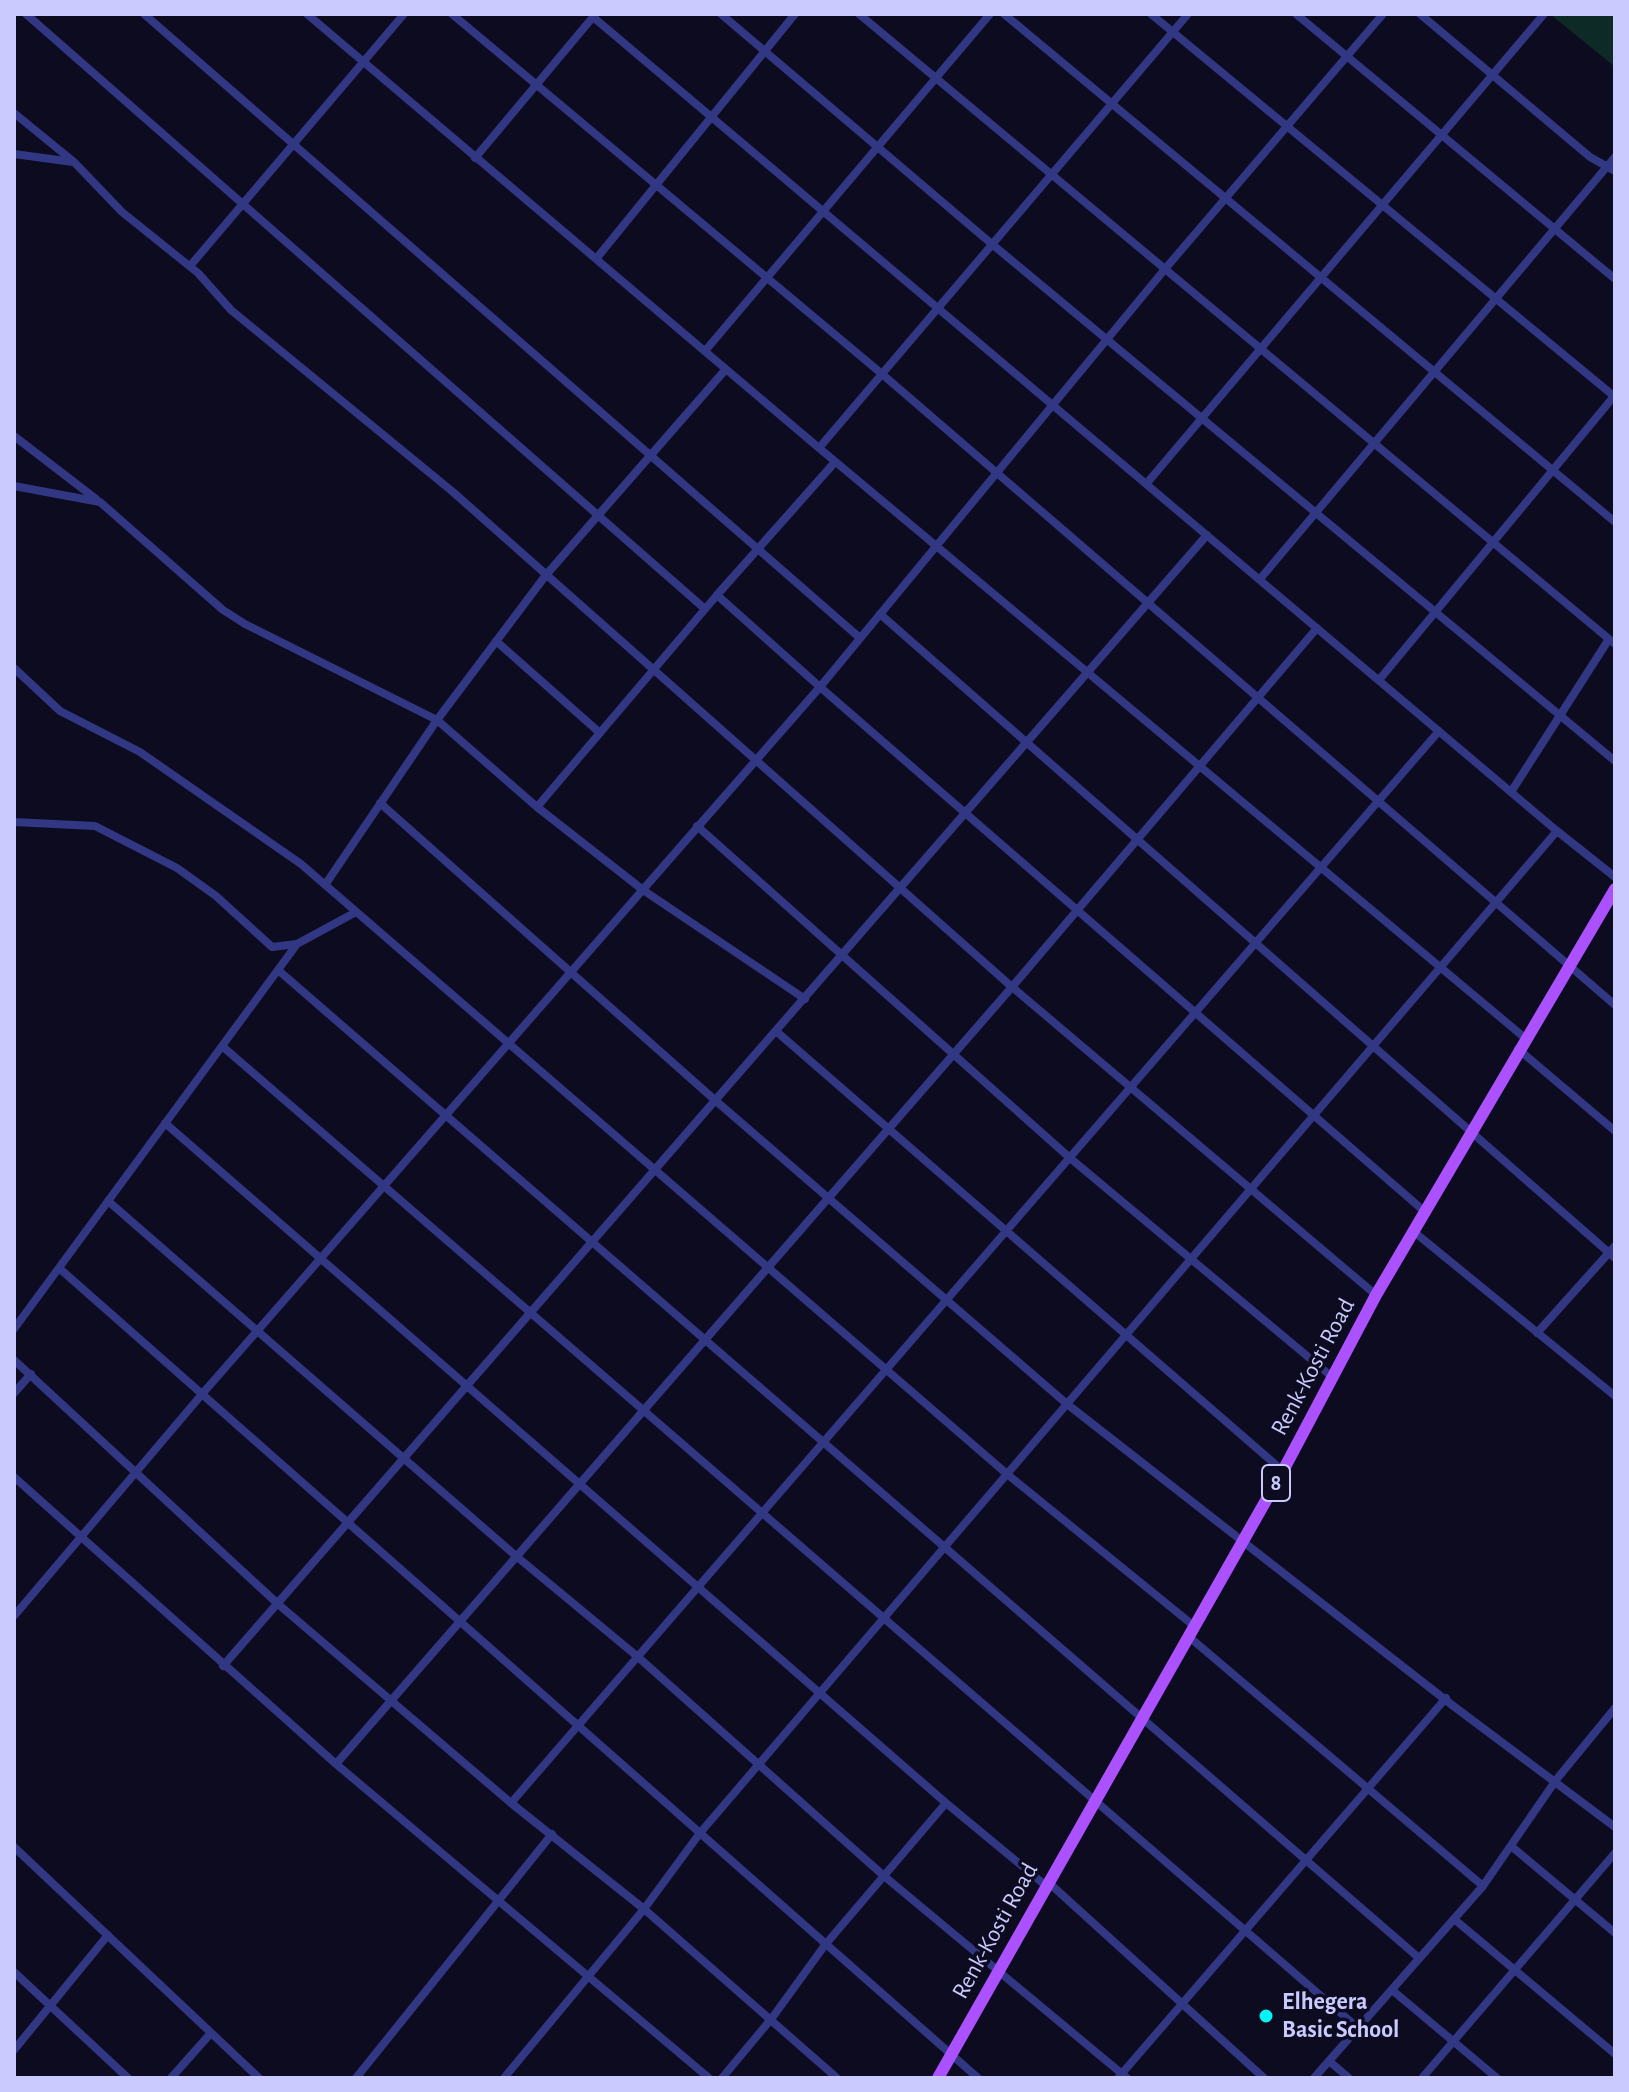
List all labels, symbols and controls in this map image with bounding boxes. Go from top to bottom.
street label: Renk-Kosti Road [1265,1293,1361,1441]
road number: 8 [1262,1465,1290,1501]
street label: Renk-Kosti Road [946,1858,1044,2004]
place label: Elhegera Basic School [1282,1988,1399,2044]
marker: Elhegera Basic School [1257,2007,1275,2025]

